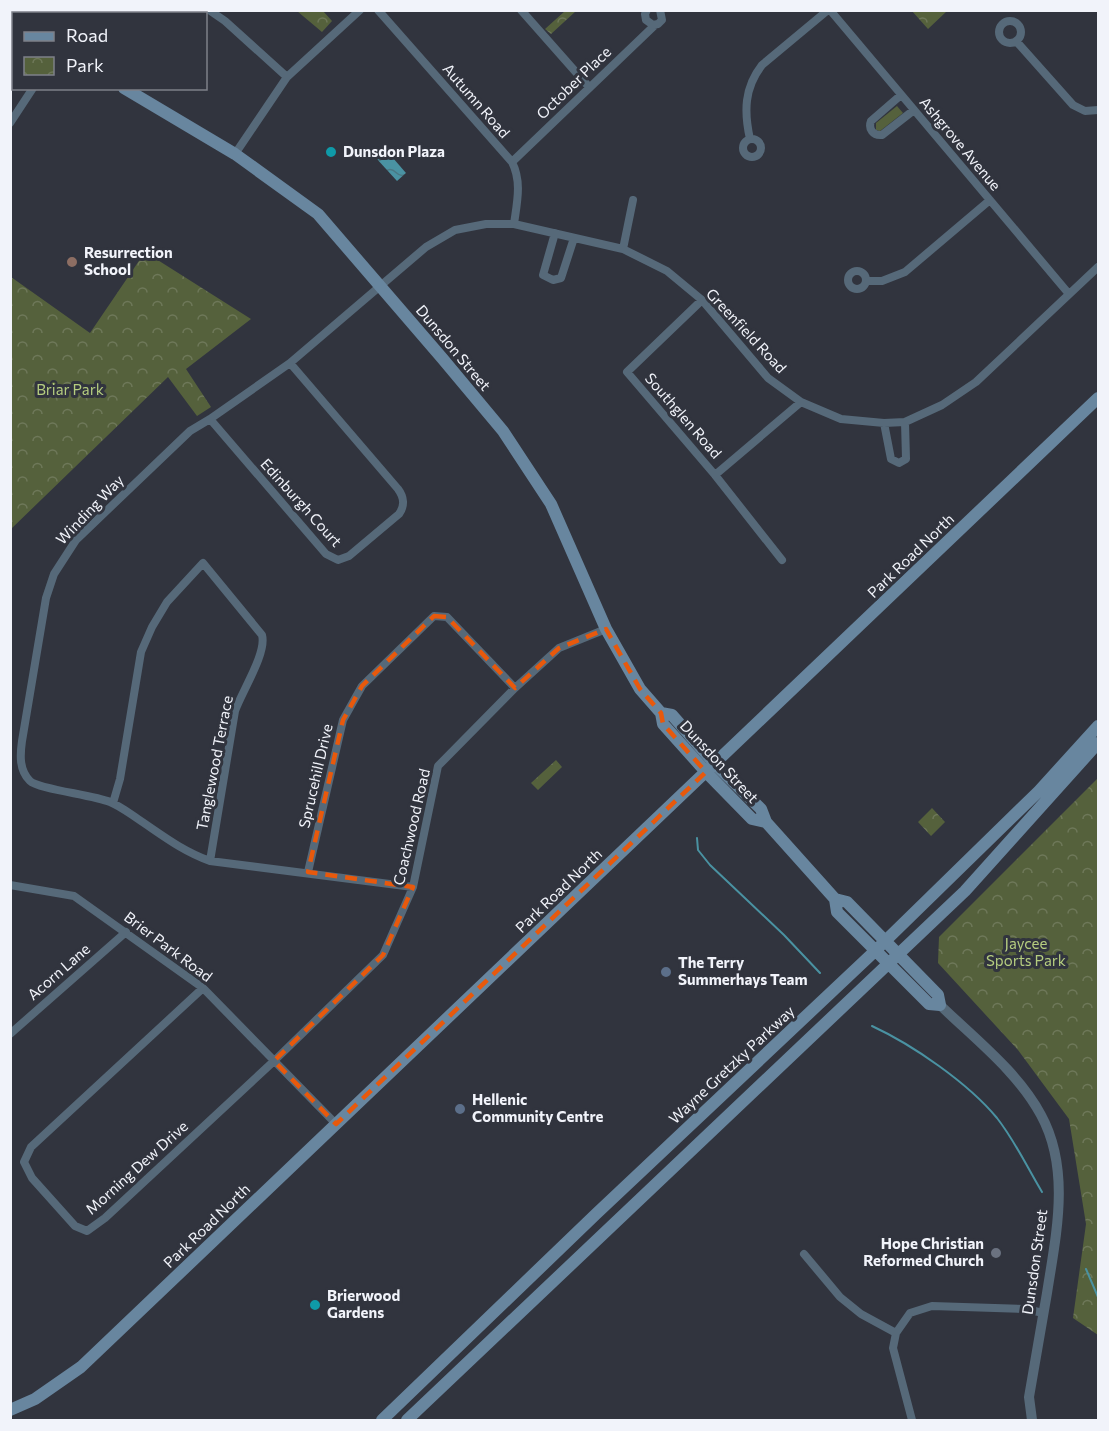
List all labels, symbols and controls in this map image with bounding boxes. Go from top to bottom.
legend [12,12,207,90]
text: Road [66,24,108,46]
street label: October Place [532,42,614,122]
text: Park [66,54,104,76]
street label: Autumn Road [440,59,514,141]
street label: Ashgrove Avenue [916,93,1005,194]
place label: Dunsdon Plaza [343,142,445,160]
marker: Dunsdon Plaza [324,145,338,159]
place label: Resurrection School [84,243,173,278]
marker: Resurrection School [65,255,79,269]
street label: Greenfield Road [703,284,791,376]
street label: Dunsdon Street [413,301,495,394]
street label: Southglen Road [642,369,726,462]
park label: Briar Park [36,380,104,398]
street label: Edinburgh Court [257,454,346,550]
street label: Winding Way [52,471,127,548]
street label: Park Road North [863,509,957,601]
street label: Tanglewood Terrace [192,694,236,832]
street label: Dunsdon Street [677,716,763,806]
street label: Sprucehill Drive [294,722,336,830]
street label: Coachwood Road [389,767,433,887]
street label: Park Road North [511,844,605,936]
street label: Brier Park Road [121,907,216,985]
park label: Jaycee Sports Park [986,934,1066,969]
street label: Acorn Lane [23,939,93,1003]
place label: The Terry Summerhays Team [678,953,808,988]
marker: The Terry Summerhays Team [659,965,673,979]
street label: Wayne Gretzky Parkway [665,1001,798,1127]
place label: Hellenic Community Centre [472,1090,603,1125]
marker: Hellenic Community Centre [453,1102,467,1116]
street label: Morning Dew Drive [82,1117,191,1218]
street label: Park Road North [159,1179,253,1271]
street label: Dunsdon Street [1018,1208,1050,1316]
place label: Hope Christian Reformed Church [863,1234,984,1269]
marker: Hope Christian Reformed Church [989,1246,1003,1260]
place label: Brierwood Gardens [327,1286,400,1321]
marker: Brierwood Gardens [308,1298,322,1312]

